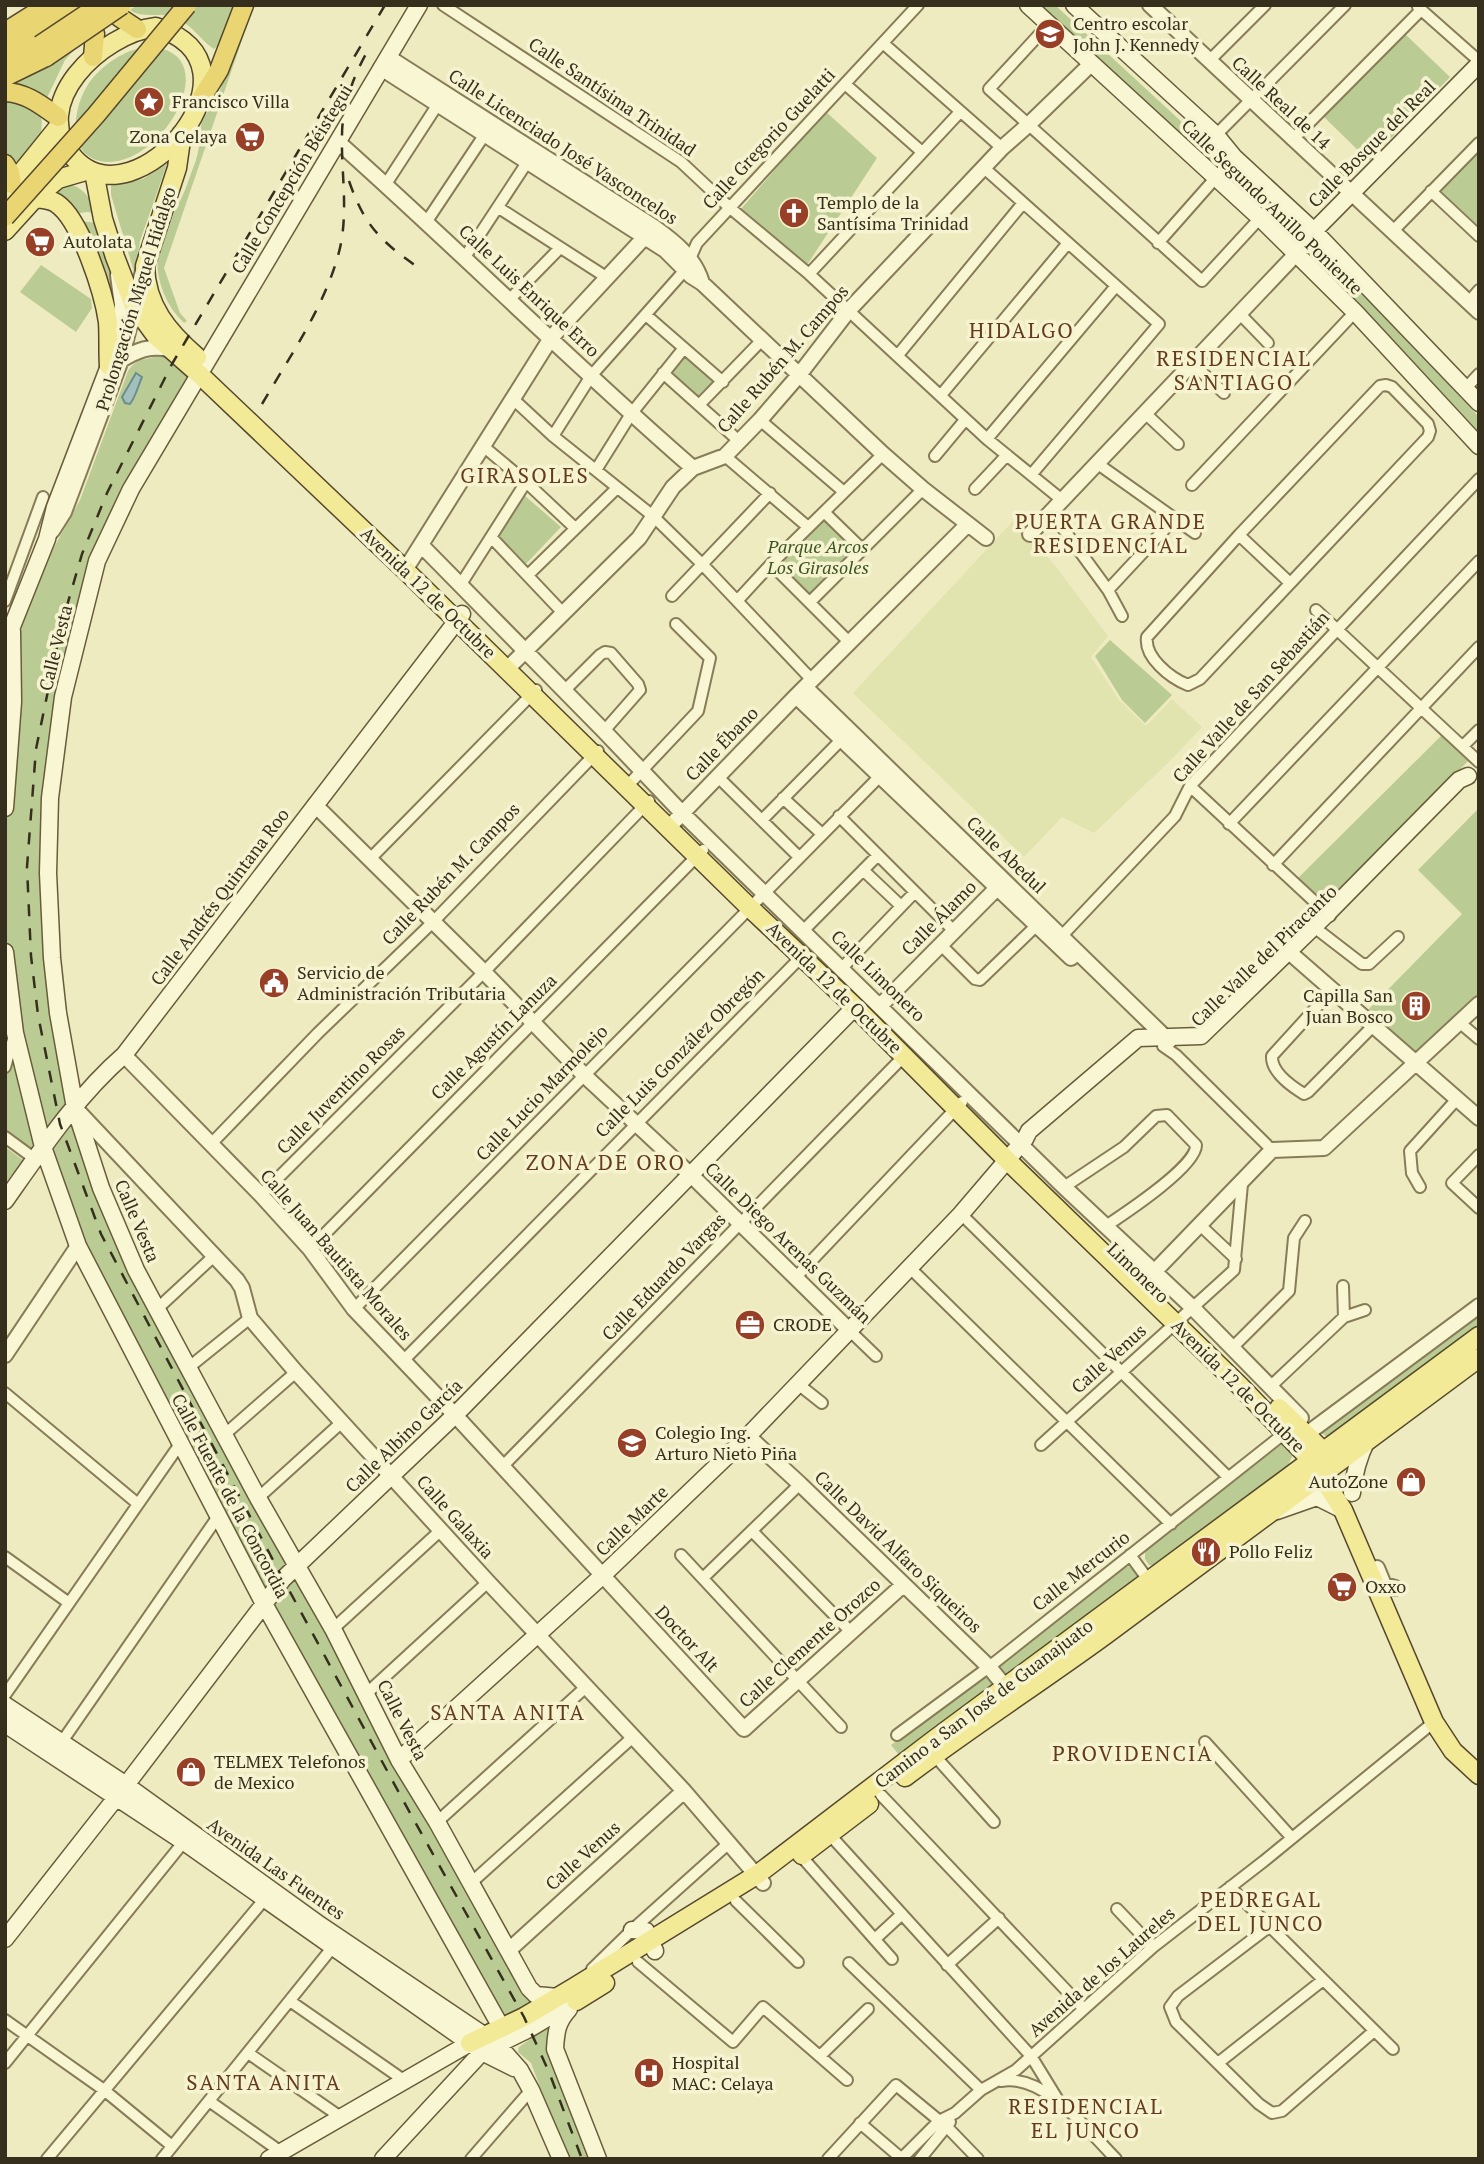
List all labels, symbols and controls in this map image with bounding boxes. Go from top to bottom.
place label: Centro escolar John J. Kennedy [1073,11,1200,56]
school or university icon: Centro escolar John J. Kennedy [1033,17,1067,51]
street label: Calle Santísima Trinidad [524,31,701,161]
street label: Calle Real de 14 [1227,50,1336,154]
street label: Calle Licenciado José Vasconcelos [444,63,683,229]
street label: Calle Gregorio Guelatti [697,63,840,214]
street label: Calle Bosque del Real [1302,74,1440,212]
street label: Calle Concepción Béistegui [225,79,357,278]
place icon: Francisco Villa [132,85,166,119]
place label: Francisco Villa [172,89,290,113]
street label: Calle Segundo Anillo Poniente [1177,113,1369,299]
supermarket icon: Zona Celaya [233,120,267,154]
place label: Zona Celaya [129,124,227,148]
street label: Prolongación Miguel Hidalgo [89,184,181,414]
place label: Templo de la Santísima Trinidad [817,190,969,235]
church icon: Templo de la Santísima Trinidad [777,196,811,230]
street label: Calle Luis Enrique Erro [454,219,605,362]
supermarket icon: Autolata [23,225,57,259]
place label: Autolata [63,229,133,253]
street label: Calle Rubén M. Campos [711,279,853,438]
district label: HIDALGO [969,316,1075,344]
district label: RESIDENCIAL SANTIAGO [1156,344,1312,396]
district label: GIRASOLES [460,461,590,489]
district label: PUERTA GRANDE RESIDENCIAL [1015,507,1207,559]
street label: Avenida 12 de Octubre [356,521,502,663]
park label: Parque Arcos Los Girasoles [766,534,869,579]
street label: Calle Vesta [33,602,77,693]
street label: Calle Valle de San Sebastián [1167,605,1334,787]
street label: Calle Ébano [680,701,763,786]
street label: Calle Rubén M. Campos [376,797,525,950]
street label: Calle Andrés Quintana Roo [144,803,294,990]
street label: Calle Abedul [962,810,1052,898]
street label: Calle Álamo [896,875,981,960]
street label: Calle Valle del Piracanto [1185,879,1342,1031]
street label: Avenida 12 de Octubre [762,916,908,1058]
street label: Calle Limonero [826,924,931,1026]
place label: Servicio de Administración Tributaria [297,960,506,1005]
street label: Calle Luis González Obregón [589,962,769,1142]
public building icon: Servicio de Administración Tributaria [257,966,291,1000]
street label: Calle Agustín Lanuza [425,968,561,1104]
place label: Capilla San Juan Bosco [1303,983,1393,1028]
building icon: Capilla San Juan Bosco [1399,989,1433,1023]
street label: Calle Lucio Marmolejo [470,1019,612,1165]
street label: Calle Juventino Rosas [271,1020,410,1159]
district label: ZONA DE ORO [526,1148,686,1176]
street label: Calle Diego Arenas Guzmán [700,1156,877,1328]
street label: Calle Juan Bautista Morales [256,1163,418,1345]
street label: Calle Vesta [110,1176,166,1266]
street label: Calle Eduardo Vargas [596,1207,731,1345]
street label: Limonero [1103,1237,1175,1308]
office icon: CRODE [733,1308,767,1342]
place label: CRODE [773,1312,832,1336]
street label: Avenida 12 de Octubre [1167,1313,1311,1457]
street label: Calle Venus [1066,1318,1151,1398]
street label: Calle Albino García [340,1373,467,1497]
street label: Calle Fuente de la Concordia [167,1389,295,1602]
place label: Colegio Ing. Arturo Nieto Piña [655,1420,797,1465]
school or university icon: Colegio Ing. Arturo Nieto Piña [615,1426,649,1460]
street label: Calle David Alfaro Siqueiros [810,1465,988,1638]
shop icon: AutoZone [1394,1465,1428,1499]
street label: Calle Galaxia [412,1469,500,1563]
place label: AutoZone [1308,1469,1388,1493]
street label: Calle Marte [590,1480,673,1561]
street label: Calle Mercurio [1027,1525,1134,1616]
restaurant icon: Pollo Feliz [1189,1535,1223,1569]
place label: Pollo Feliz [1229,1539,1313,1563]
supermarket icon: Oxxo [1325,1570,1359,1604]
street label: Calle Clemente Orozco [733,1572,885,1712]
place label: Oxxo [1365,1574,1406,1598]
street label: Doctor Alt [651,1600,725,1677]
street label: Camino a San José de Guanajuato [869,1613,1097,1793]
street label: Calle Vesta [372,1675,433,1764]
district label: SANTA ANITA [430,1698,586,1726]
district label: PROVIDENCIA [1052,1739,1214,1767]
place label: TELMEX Telefonos de Mexico [214,1749,366,1794]
shop icon: TELMEX Telefonos de Mexico [174,1755,208,1789]
street label: Avenida Las Fuentes [203,1812,350,1925]
street label: Calle Venus [540,1815,625,1895]
district label: PEDREGAL DEL JUNCO [1198,1885,1324,1937]
street label: Avenida de los Laureles [1023,1901,1180,2042]
place label: Hospital MAC: Celaya [672,2050,774,2095]
hospital icon: Hospital MAC: Celaya [632,2056,666,2090]
district label: SANTA ANITA [186,2068,342,2096]
district label: RESIDENCIAL EL JUNCO [1008,2092,1164,2144]

